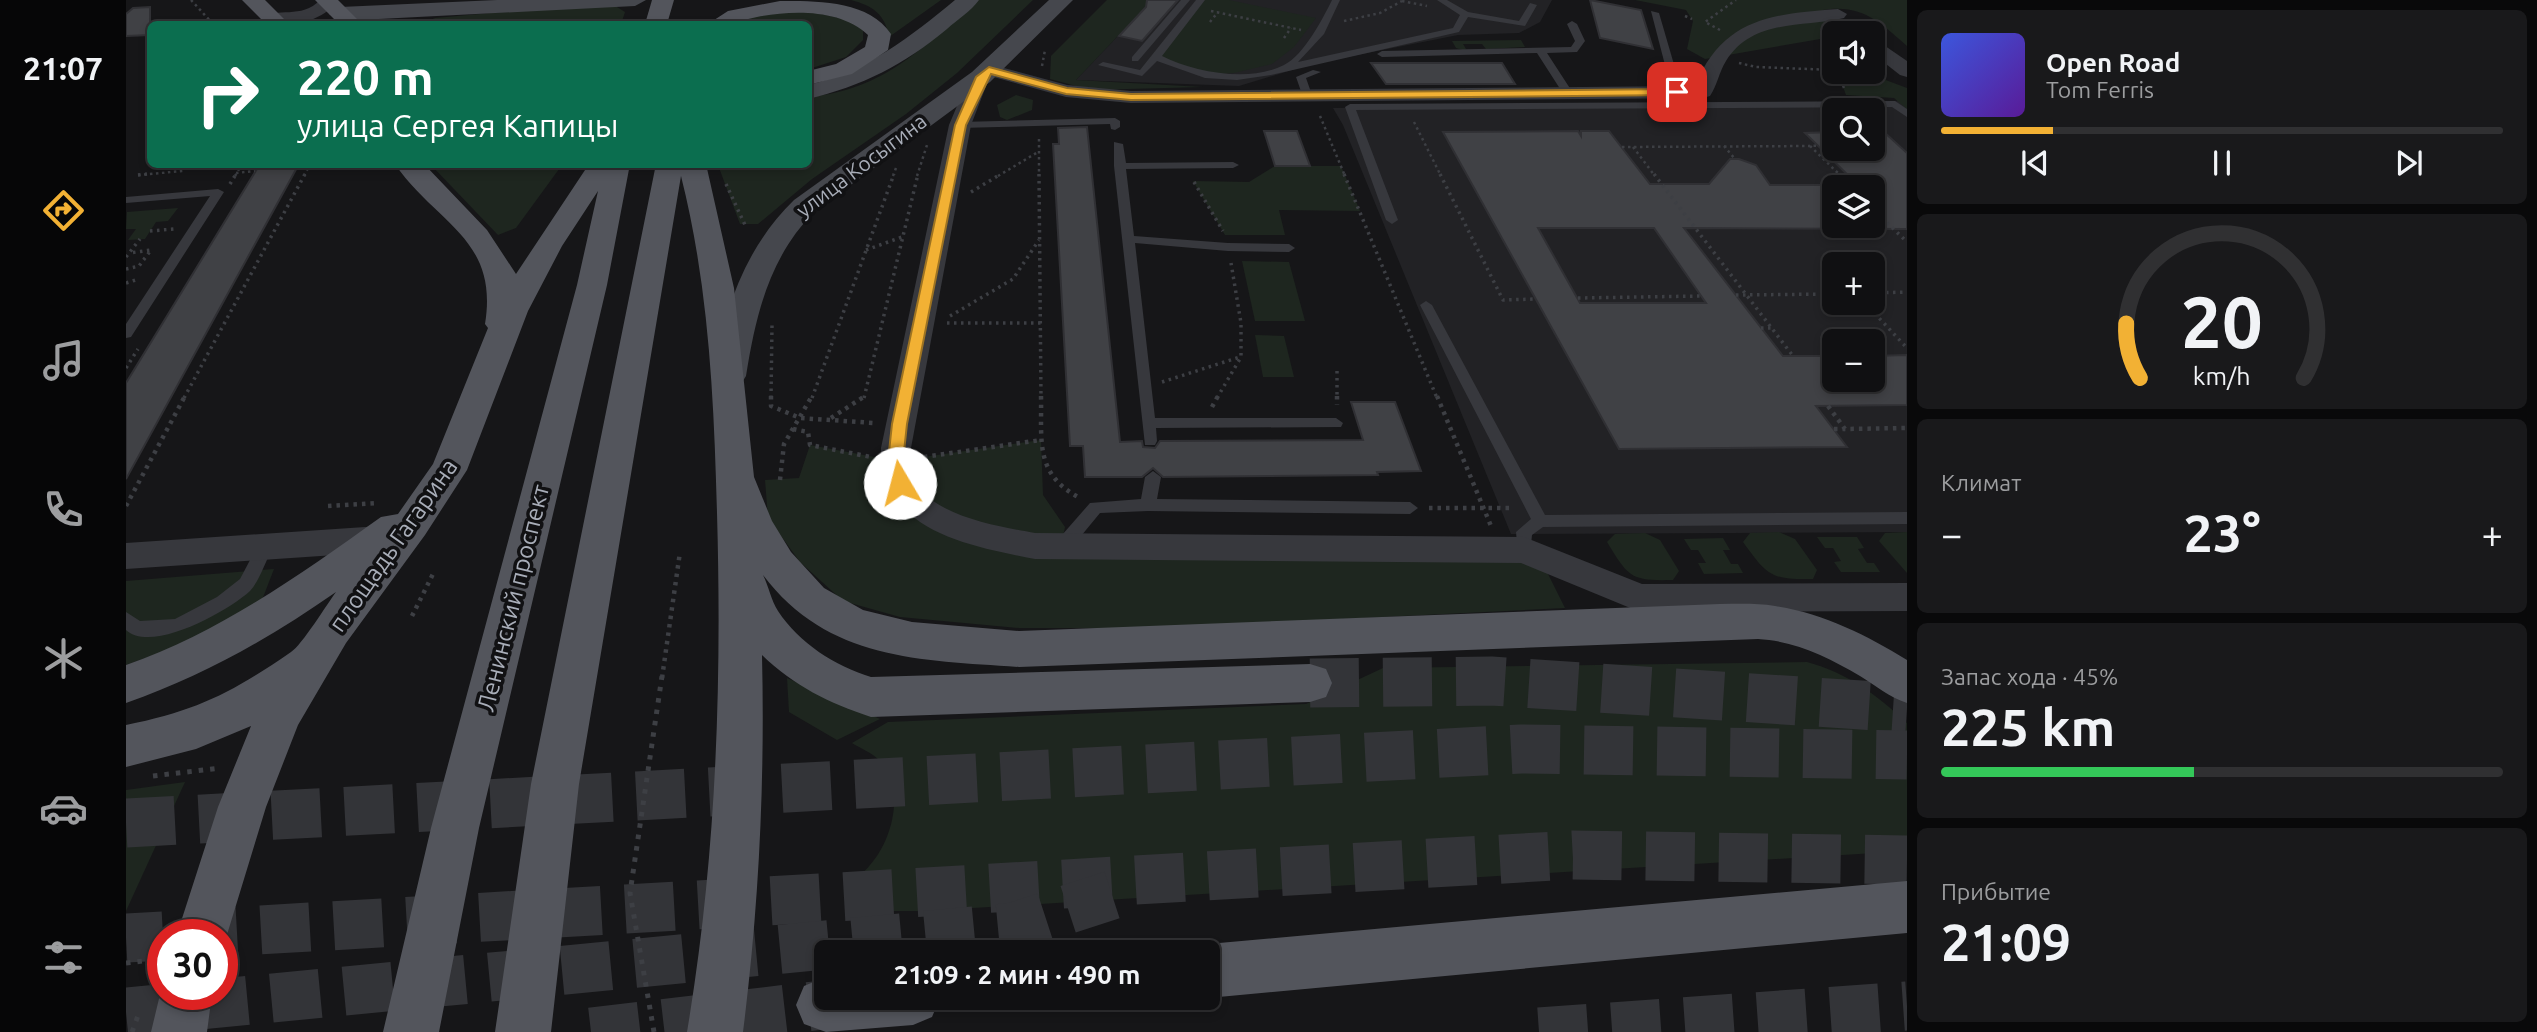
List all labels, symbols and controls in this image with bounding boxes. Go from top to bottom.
map controls [1822,21,1885,392]
button: sound [1822,21,1885,84]
text: Open Road [2046,48,2180,77]
icon: right [182,49,273,140]
text: 220 m [297,49,434,104]
text: 21:07 [23,50,103,86]
pin [1647,62,1707,122]
icon: arrive [1658,73,1696,111]
text: Tom Ferris [2046,77,2154,102]
button: search [1822,98,1885,161]
text: улица Сергея Капицы [297,107,619,143]
street label: улица Косыгина [791,108,931,222]
icon: previous [2016,144,2054,182]
icon: pause [2203,144,2241,182]
icon: next [2390,144,2428,182]
button: layers [1822,175,1885,238]
icon: directions [39,186,88,235]
button: + [1822,252,1885,315]
text: 20 [2181,280,2263,362]
button: − [1822,329,1885,392]
icon: music [39,336,88,385]
text: km/h [2193,361,2251,389]
position arrow [863,446,937,520]
street label: площадь Гагарина [323,453,463,637]
text: Климат [1941,470,2021,495]
street label: Ленинский проспект [472,482,554,714]
icon: phone [39,485,88,534]
text: 23° [2183,504,2261,562]
text: − [1941,513,1962,555]
text: + [2482,513,2503,555]
icon: climate [39,634,88,683]
text: Запас хода · 45% [1941,664,2118,689]
text: 225 km [1941,698,2115,756]
icon: car [39,784,88,833]
text: Прибытие [1941,879,2051,904]
text: 21:09 [1941,913,2071,971]
speed limit sign: 30 [147,919,238,1010]
icon: filters [39,933,88,982]
text: 21:09 · 2 мин · 490 m [894,960,1140,989]

